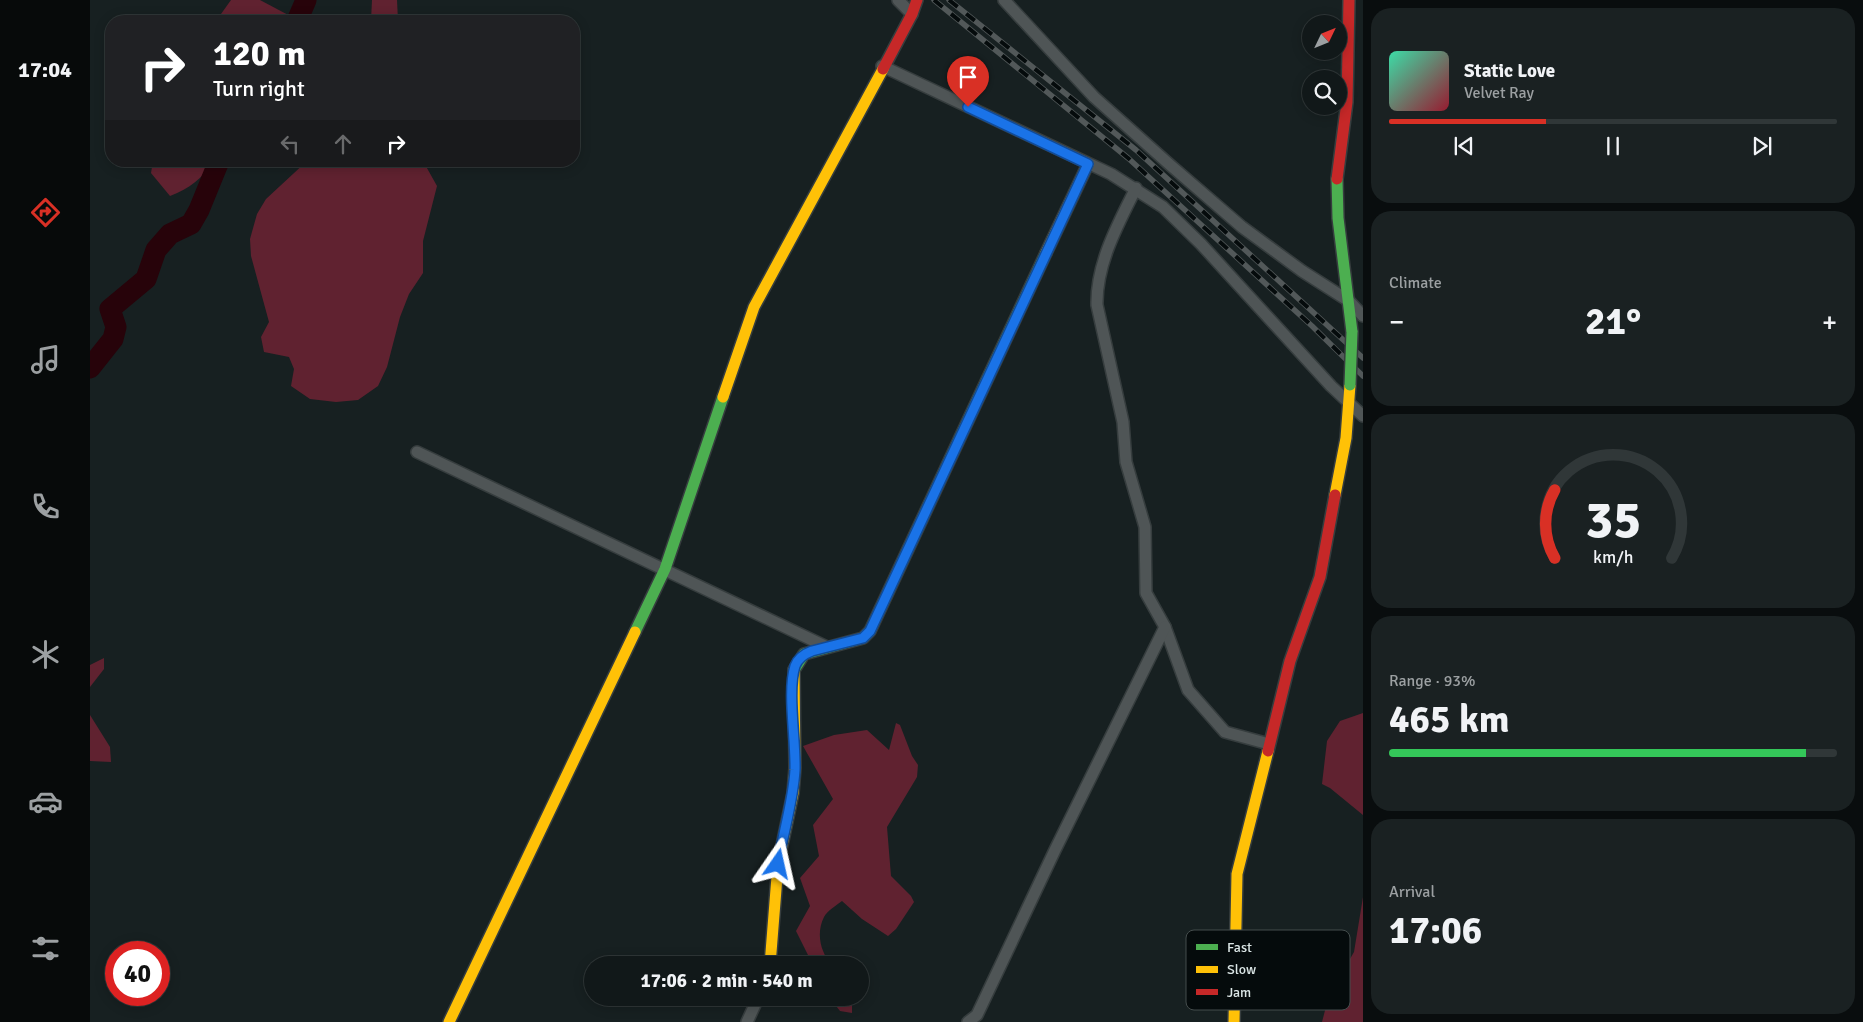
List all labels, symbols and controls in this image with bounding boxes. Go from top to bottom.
north arrow [1302,15,1348,60]
map controls [1302,15,1347,115]
text: 120 m [213,32,306,75]
icon: right [130,35,195,100]
text: 17:04 [18,56,72,83]
pin [947,56,989,107]
text: Static Love [1464,59,1555,83]
icon: arrive [954,63,982,91]
button: search [1302,70,1347,115]
text: Turn right [213,75,305,102]
text: Velvet Ray [1464,83,1534,103]
icon: left [276,130,304,158]
icon: ahead [329,130,357,158]
icon: right [382,130,410,158]
icon: previous [1450,132,1478,160]
icon: pause [1599,132,1627,160]
icon: next [1748,132,1776,160]
icon: directions [28,195,63,230]
text: Climate [1389,273,1442,293]
text: 21° [1585,298,1641,345]
text: − [1389,305,1404,339]
text: + [1822,305,1837,339]
icon: music [28,342,63,377]
text: 35 [1585,488,1641,552]
icon: phone [28,489,63,524]
text: km/h [1593,546,1633,568]
icon: climate [28,637,63,672]
text: Range · 93% [1389,671,1475,691]
text: 465 km [1389,696,1510,743]
icon: car [28,784,63,819]
position arrow [751,837,803,889]
text: Arrival [1389,882,1435,902]
text: 17:06 [1389,907,1482,954]
legend [1186,930,1350,1010]
icon: filters [28,931,63,966]
text: Fast [1227,939,1252,956]
speed limit sign: 40 [105,941,170,1006]
text: Slow [1227,961,1256,978]
text: 17:06 · 2 min · 540 m [640,969,813,993]
text: Jam [1227,984,1251,1001]

